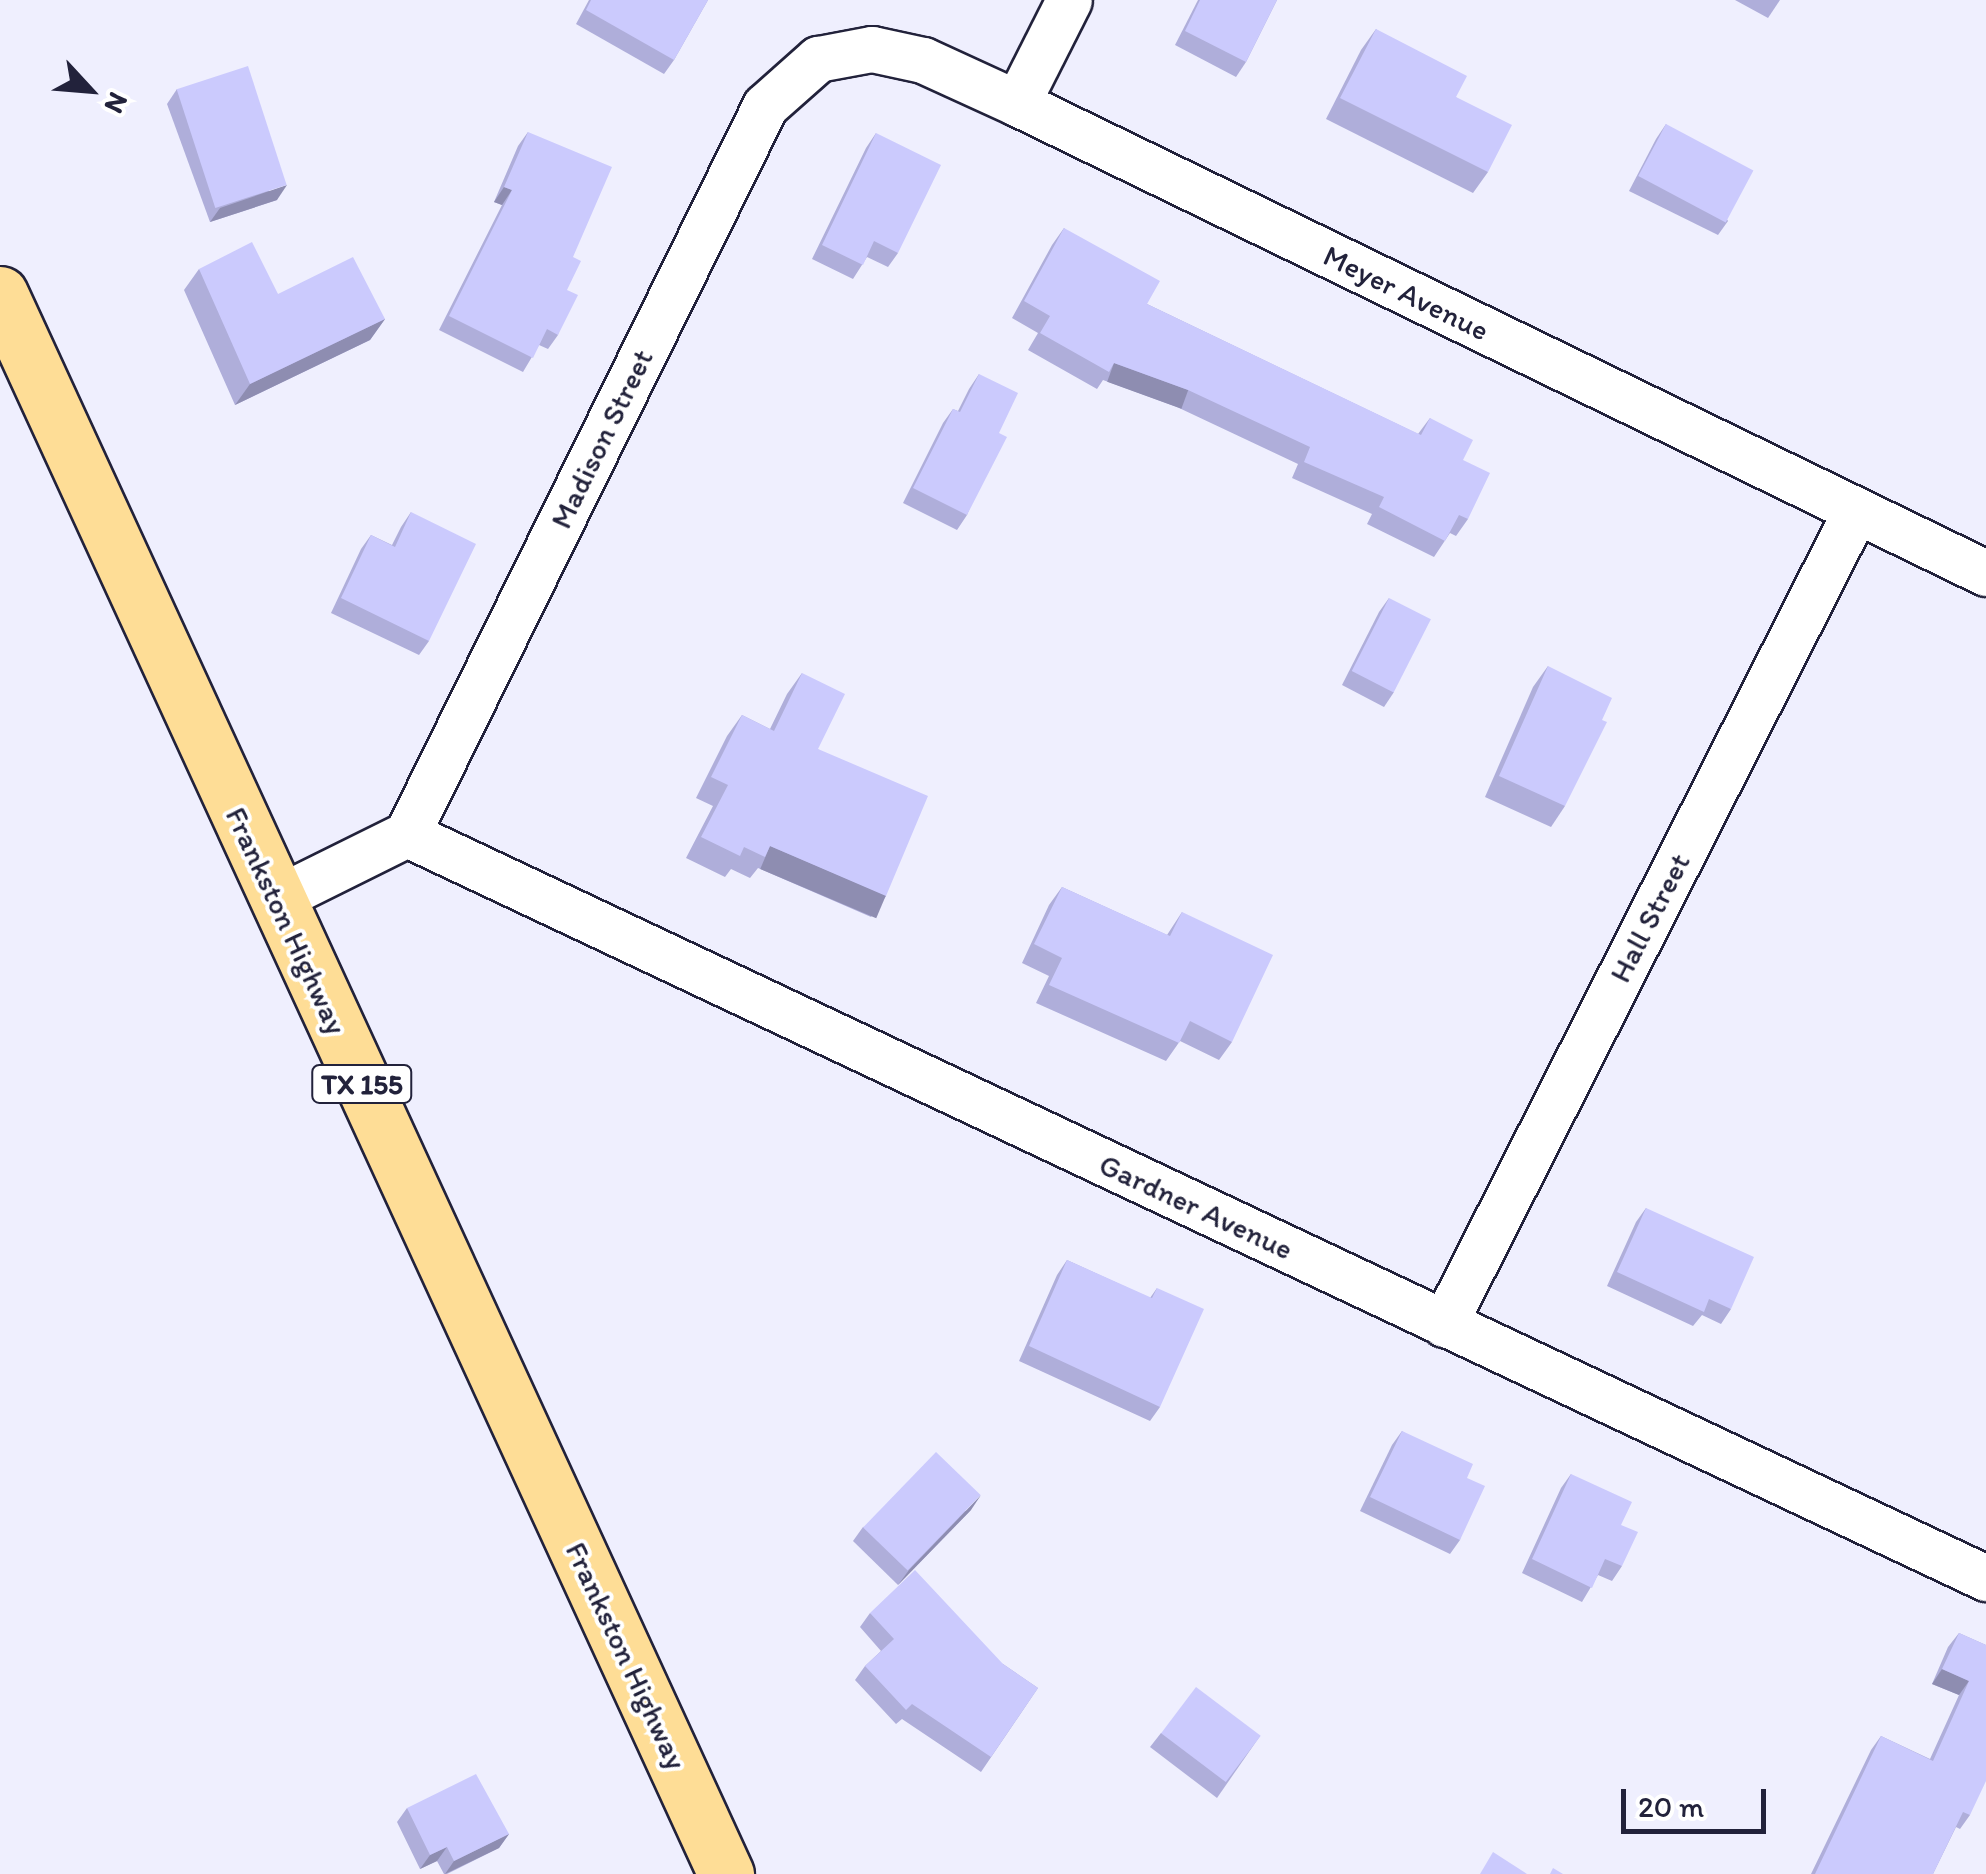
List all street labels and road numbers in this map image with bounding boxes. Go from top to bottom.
street label: Meyer Avenue [1318,238,1494,348]
street label: Madison Street [543,343,661,535]
street label: Frankston Highway [218,802,354,1040]
street label: Hall Street [1602,848,1698,988]
road number: TX 155 [310,1061,414,1107]
street label: Gardner Avenue [1094,1147,1298,1267]
street label: Frankston Highway [558,1537,694,1775]

